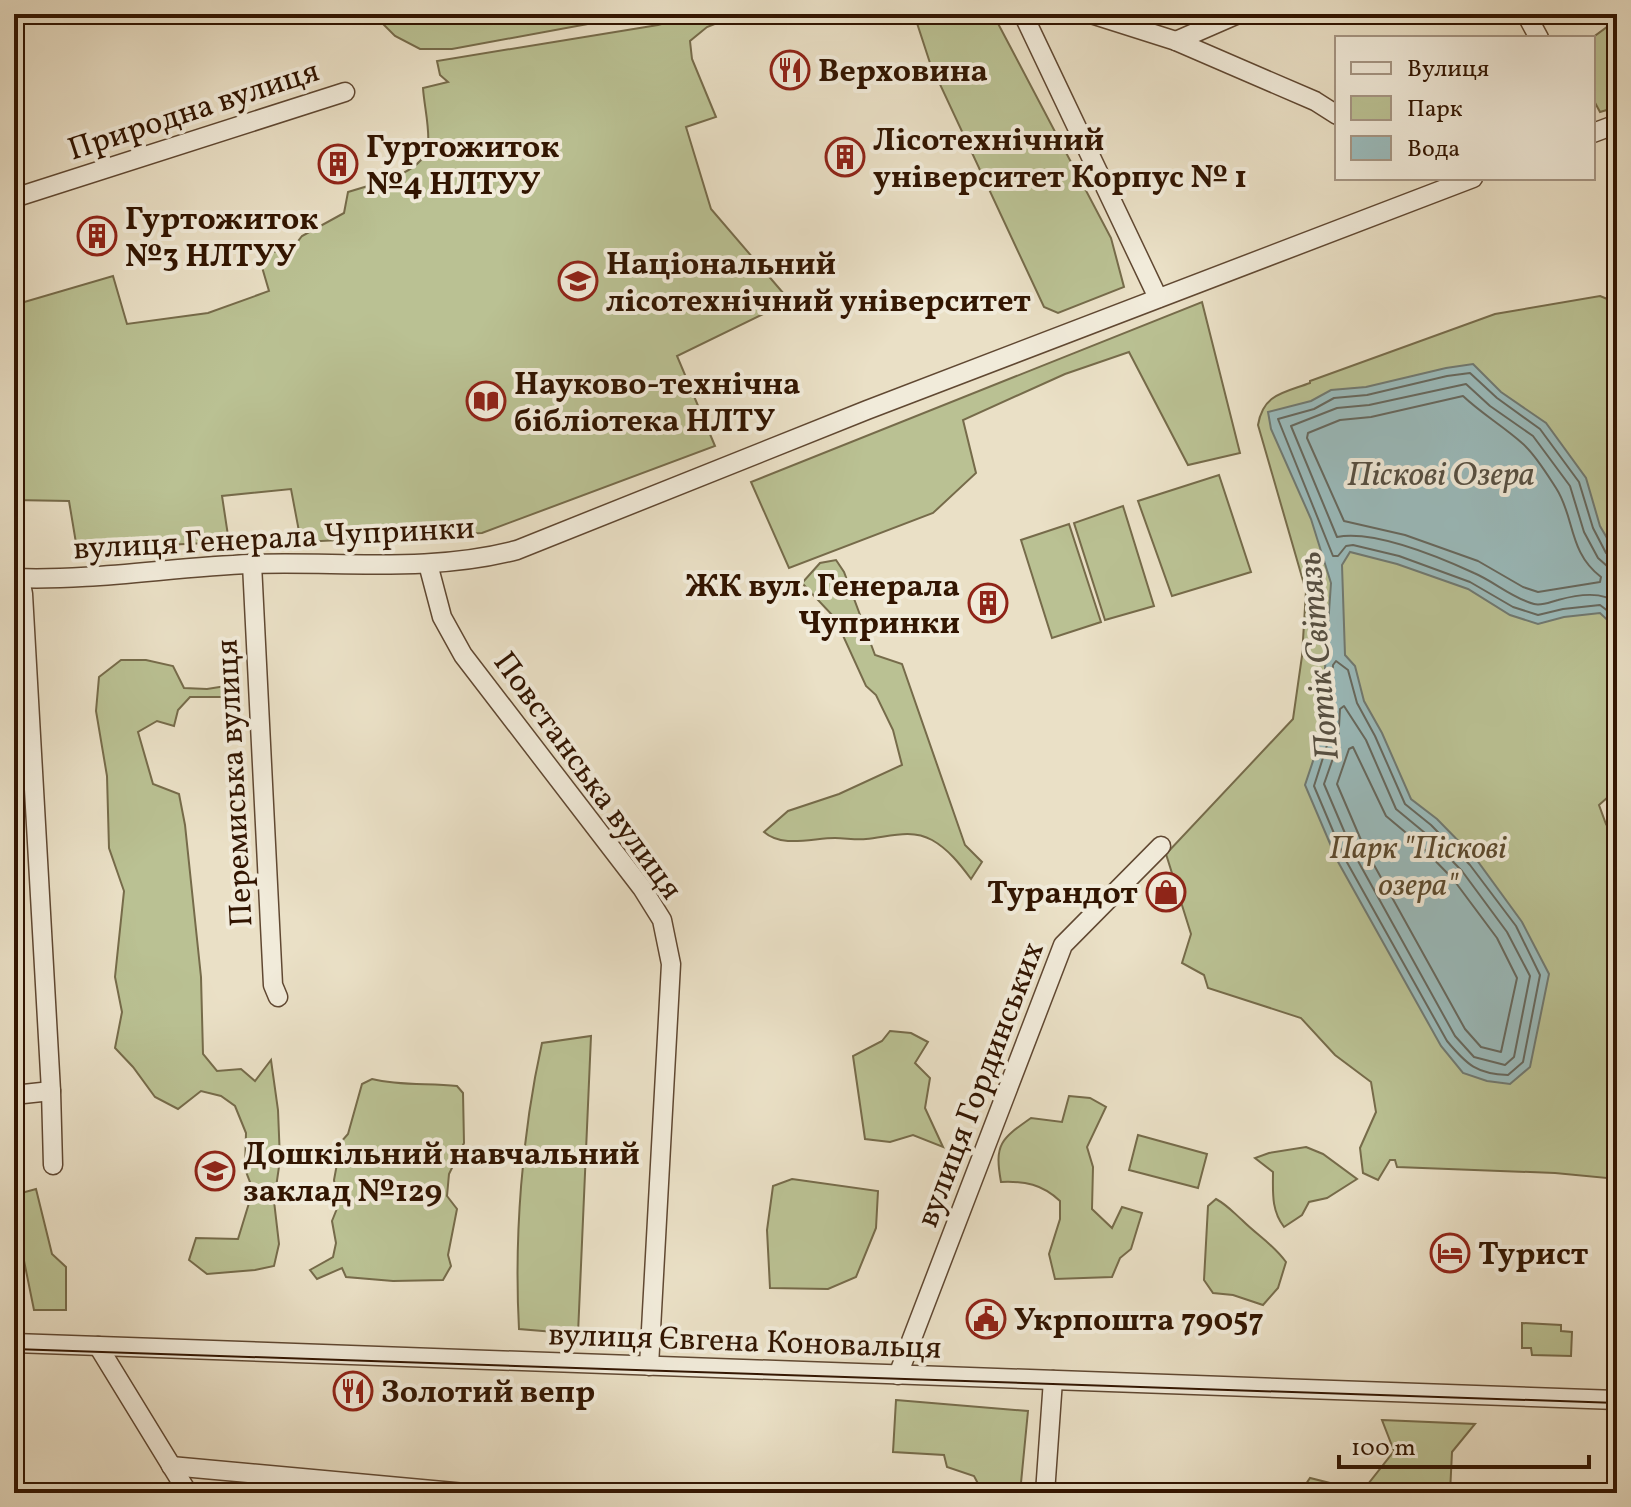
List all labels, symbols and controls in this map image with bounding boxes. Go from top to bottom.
legend [1335,36,1595,180]
restaurant icon: Верховина [769,49,811,91]
street label: Природна вулиця [63,51,325,173]
place label: Верховина [818,51,988,95]
text: Вулиця [1407,53,1489,87]
text: Парк [1407,93,1463,127]
place label: Лісотехнічний університет Корпус № 1 [873,120,1247,201]
place label: Гуртожиток №4 НЛТУУ [366,127,559,208]
text: Вода [1407,133,1460,167]
building icon: Лісотехнічний університет Корпус № 1 [824,136,866,178]
building icon: Гуртожиток №4 НЛТУУ [317,143,359,185]
place label: Гуртожиток №3 НЛТУУ [125,199,318,280]
building icon: Гуртожиток №3 НЛТУУ [76,215,118,257]
place label: Національний лісотехнічний університет [606,244,1031,325]
school or university icon: Національний лісотехнічний університет [557,260,599,302]
place label: Науково-технічна бібліотека НЛТУ [514,364,801,445]
library icon: Науково-технічна бібліотека НЛТУ [465,380,507,422]
water label: Піскові Озера [1347,453,1535,500]
street label: вулиця Генерала Чупринки [72,508,476,572]
water label: Потік Світязь [1288,550,1353,762]
place label: ЖК вул. Генерала Чупринки [685,566,960,647]
building icon: ЖК вул. Генерала Чупринки [967,582,1009,624]
street label: Перемиська вулиця [206,638,265,928]
street label: Повстанська вулиця [482,644,692,910]
park label: Парк "Піскові озера" [1329,828,1508,909]
shop icon: Турандот [1145,871,1187,913]
place label: Турандот [987,873,1138,917]
street label: вулиця Гординських [907,936,1057,1234]
place label: Дошкільний навчальний заклад №129 [243,1134,640,1215]
school or university icon: Дошкільний навчальний заклад №129 [194,1150,236,1192]
hotel icon: Турист [1429,1232,1471,1274]
place label: Турист [1478,1234,1589,1278]
public building icon: Укрпошта 79057 [965,1298,1007,1340]
place label: Укрпошта 79057 [1014,1300,1264,1344]
street label: вулиця Євгена Коновальця [547,1314,942,1372]
restaurant icon: Золотий вепр [332,1370,374,1412]
place label: Золотий вепр [381,1372,595,1416]
scale bar [1339,1419,1589,1469]
text: 100 m [1351,1432,1416,1466]

